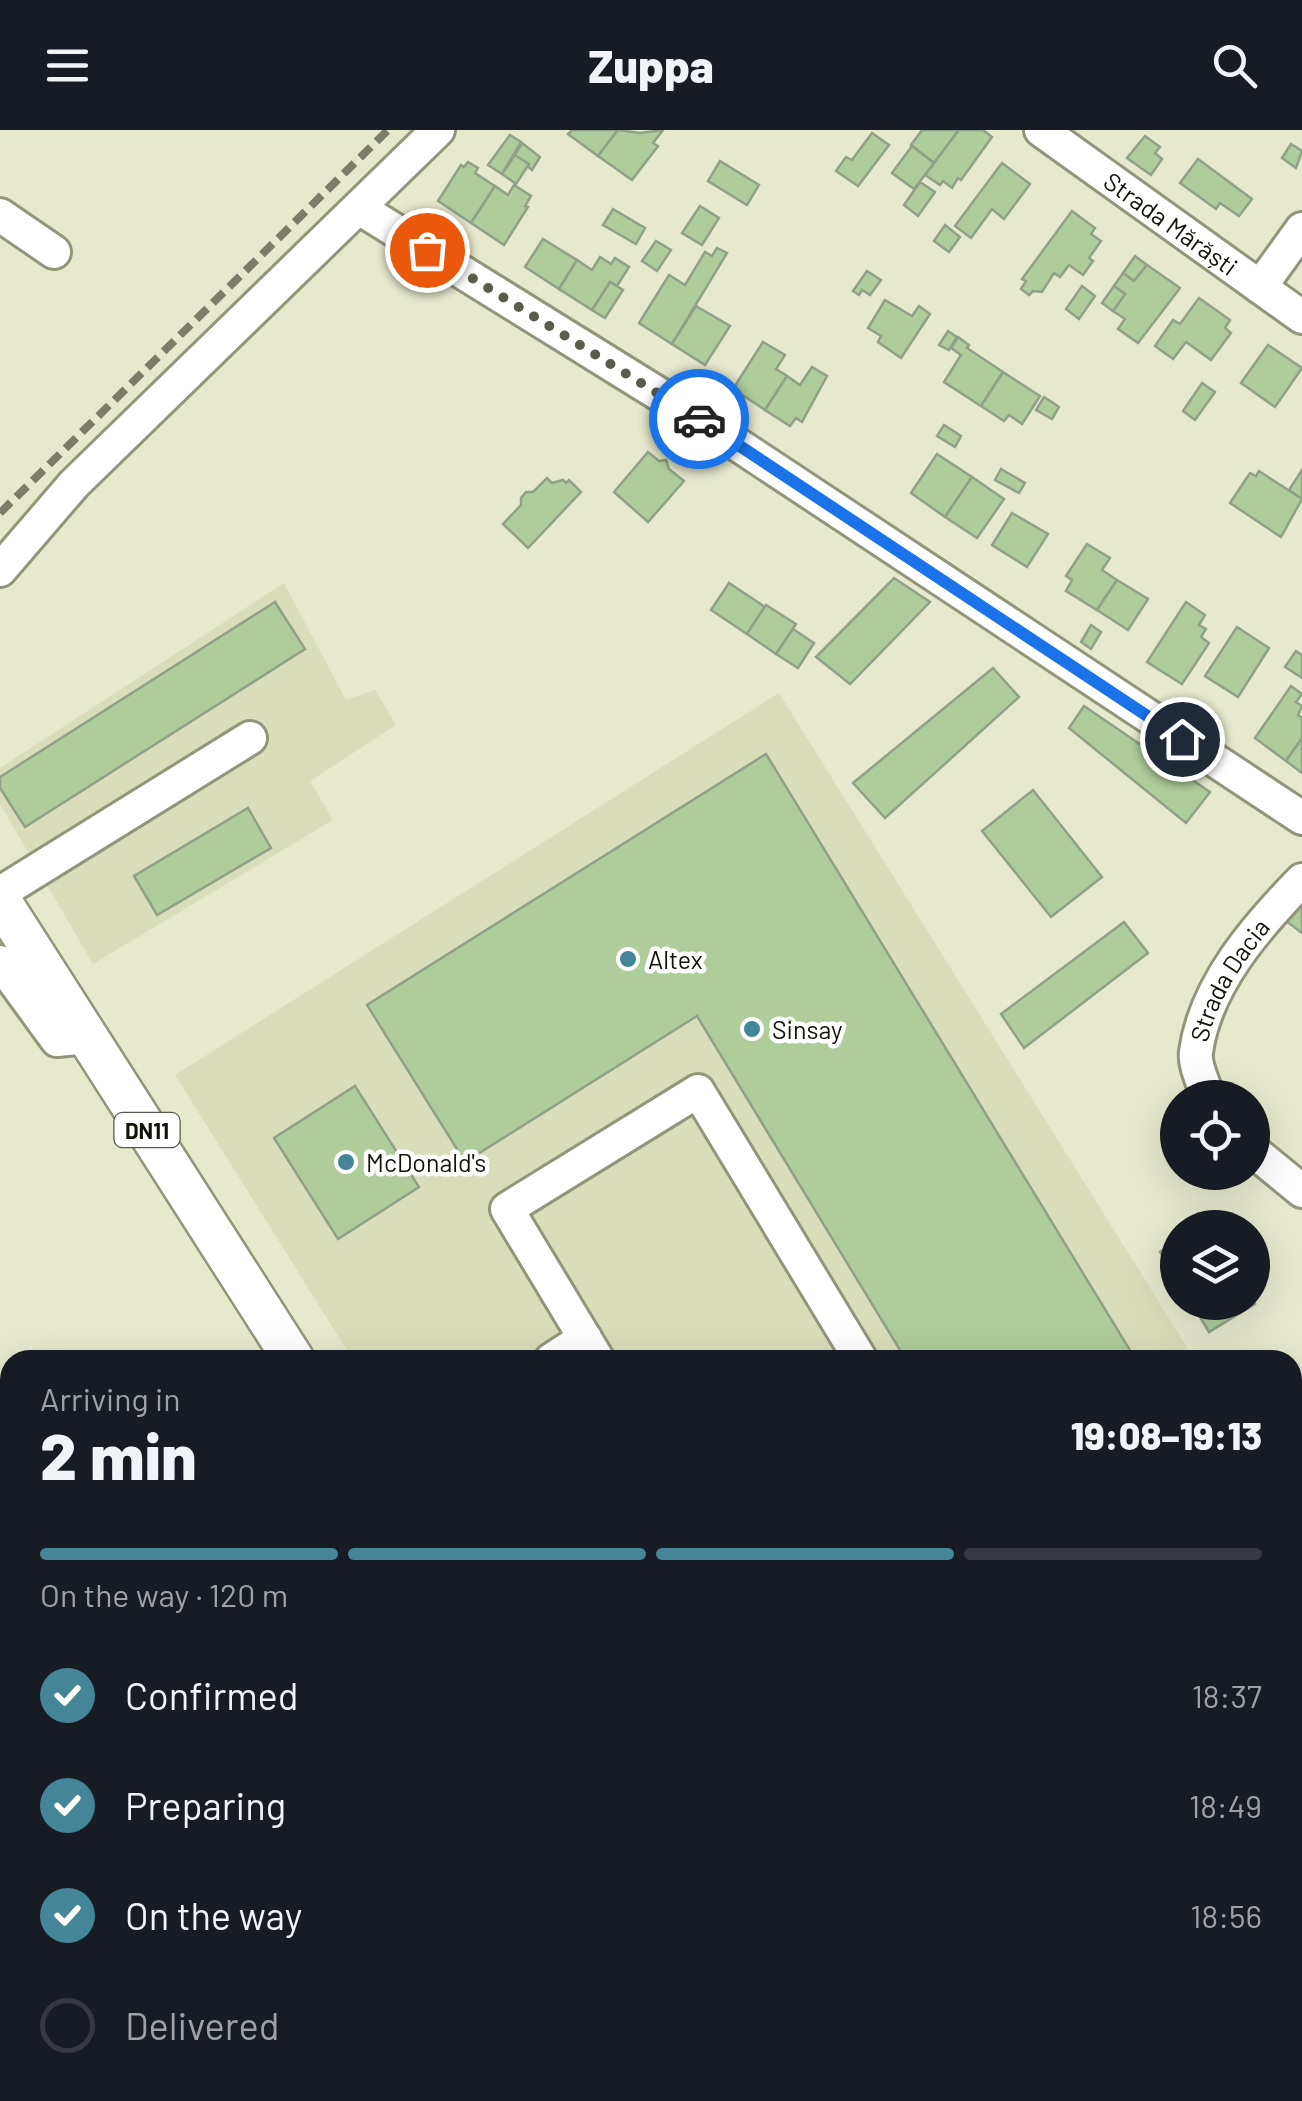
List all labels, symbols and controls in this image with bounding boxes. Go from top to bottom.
icon: menu [40,38,95,93]
text: Zuppa [588,38,714,92]
icon: search [1207,38,1262,93]
street label: Strada Mărăști [1098,165,1244,281]
pin [385,208,470,293]
icon: bag [400,223,455,278]
courier [649,369,749,469]
icon: car [672,392,727,447]
pin [1140,697,1225,782]
icon: home [1155,712,1210,767]
street label: Strada Dacia [1183,912,1275,1044]
place label: Altex [648,944,703,974]
marker: Altex [617,948,639,970]
place label: Sinsay [772,1014,843,1044]
marker: Sinsay [741,1018,763,1040]
map controls [1160,1080,1270,1320]
button: locate [1160,1080,1270,1190]
road number: DN11 [114,1113,180,1147]
place label: McDonald's [366,1147,486,1177]
marker: McDonald's [335,1151,357,1173]
button: layers [1160,1210,1270,1320]
text: Arriving in [40,1379,180,1417]
text: 19:08–19:13 [1071,1412,1262,1458]
text: 2 min [40,1415,197,1493]
text: On the way · 120 m [40,1575,288,1613]
icon: check [40,1668,95,1723]
text: Confirmed [125,1672,298,1718]
text: 18:37 [1192,1676,1262,1714]
icon: check [40,1778,95,1833]
text: Preparing [125,1782,286,1828]
text: 18:49 [1189,1786,1262,1824]
icon: check [40,1888,95,1943]
text: On the way [125,1892,302,1938]
text: 18:56 [1190,1896,1262,1934]
text: Delivered [125,2002,279,2048]

